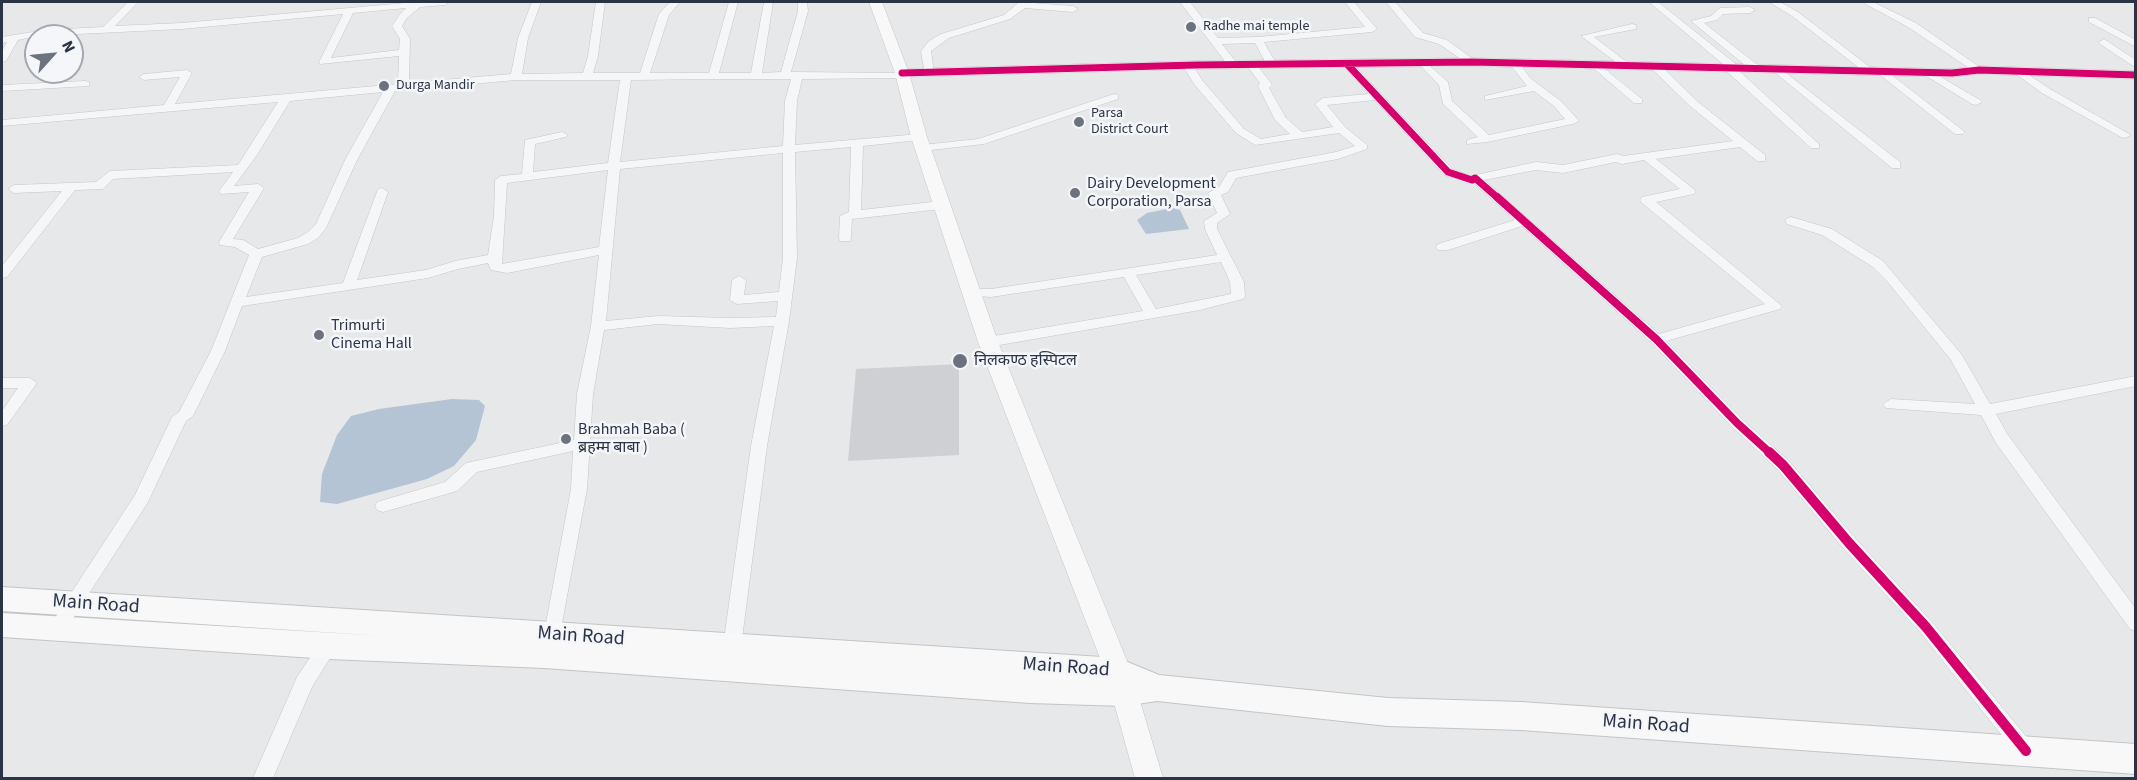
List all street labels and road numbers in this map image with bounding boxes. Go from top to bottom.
street label: Main Road [52,590,140,620]
street label: Main Road [537,622,625,652]
street label: Main Road [1022,653,1110,683]
street label: Main Road [1602,710,1690,740]

